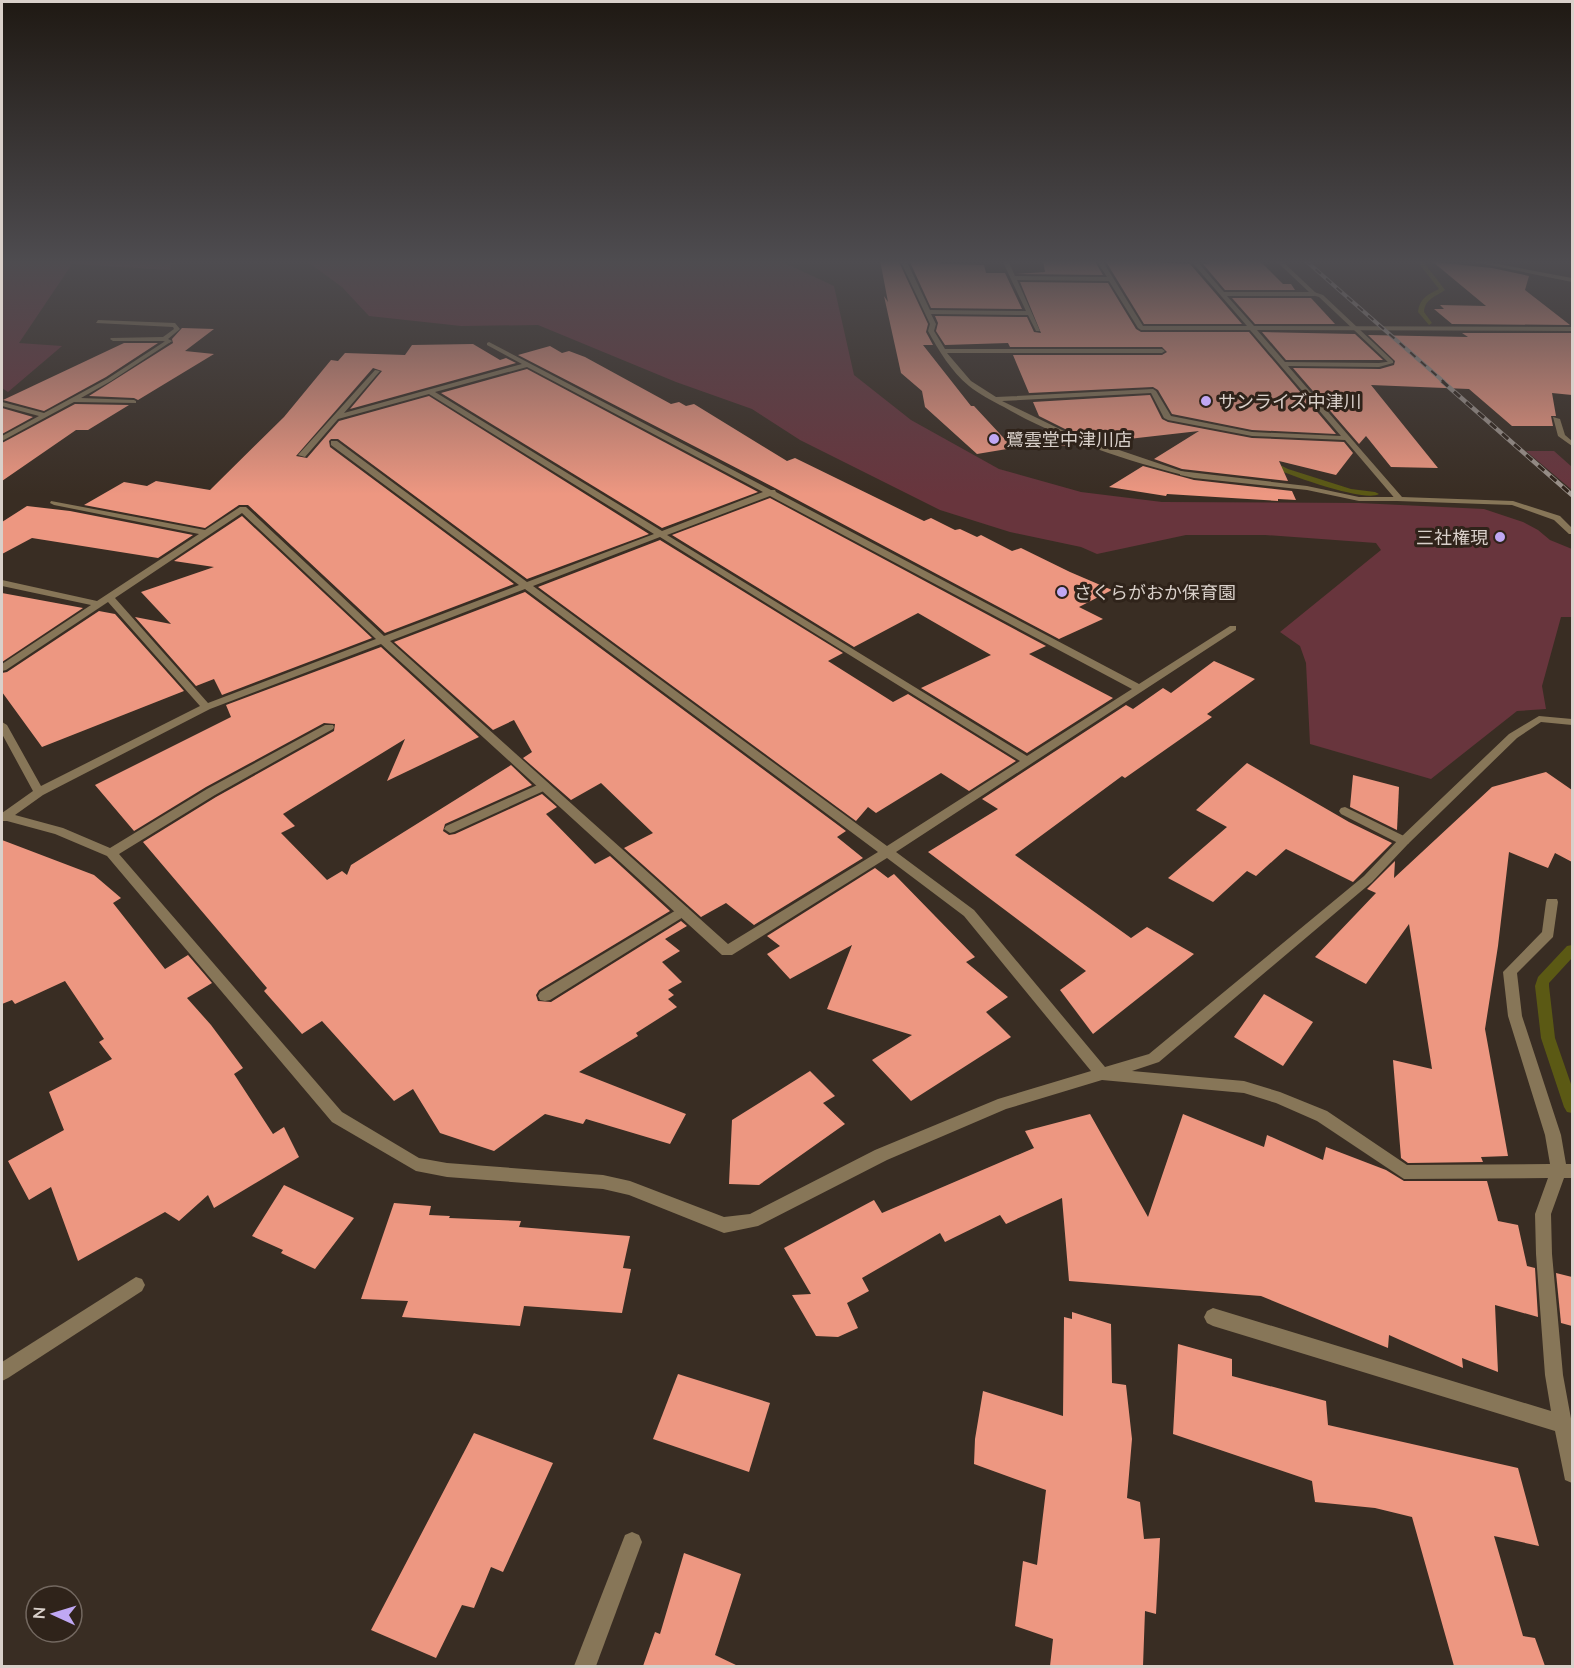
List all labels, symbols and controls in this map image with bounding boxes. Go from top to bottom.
place label: サンライズ中津川 [1218,390,1361,412]
marker: サンライズ中津川 [1199,394,1213,408]
place label: 鷺雲堂中津川店 [1006,428,1132,450]
marker: 鷺雲堂中津川店 [987,432,1001,446]
place label: 三社権現 [1416,526,1488,548]
marker: 三社権現 [1493,530,1507,544]
place label: さくらがおか保育園 [1074,581,1236,603]
marker: さくらがおか保育園 [1055,585,1069,599]
north arrow [24,1584,84,1644]
text: N [29,1606,48,1620]

